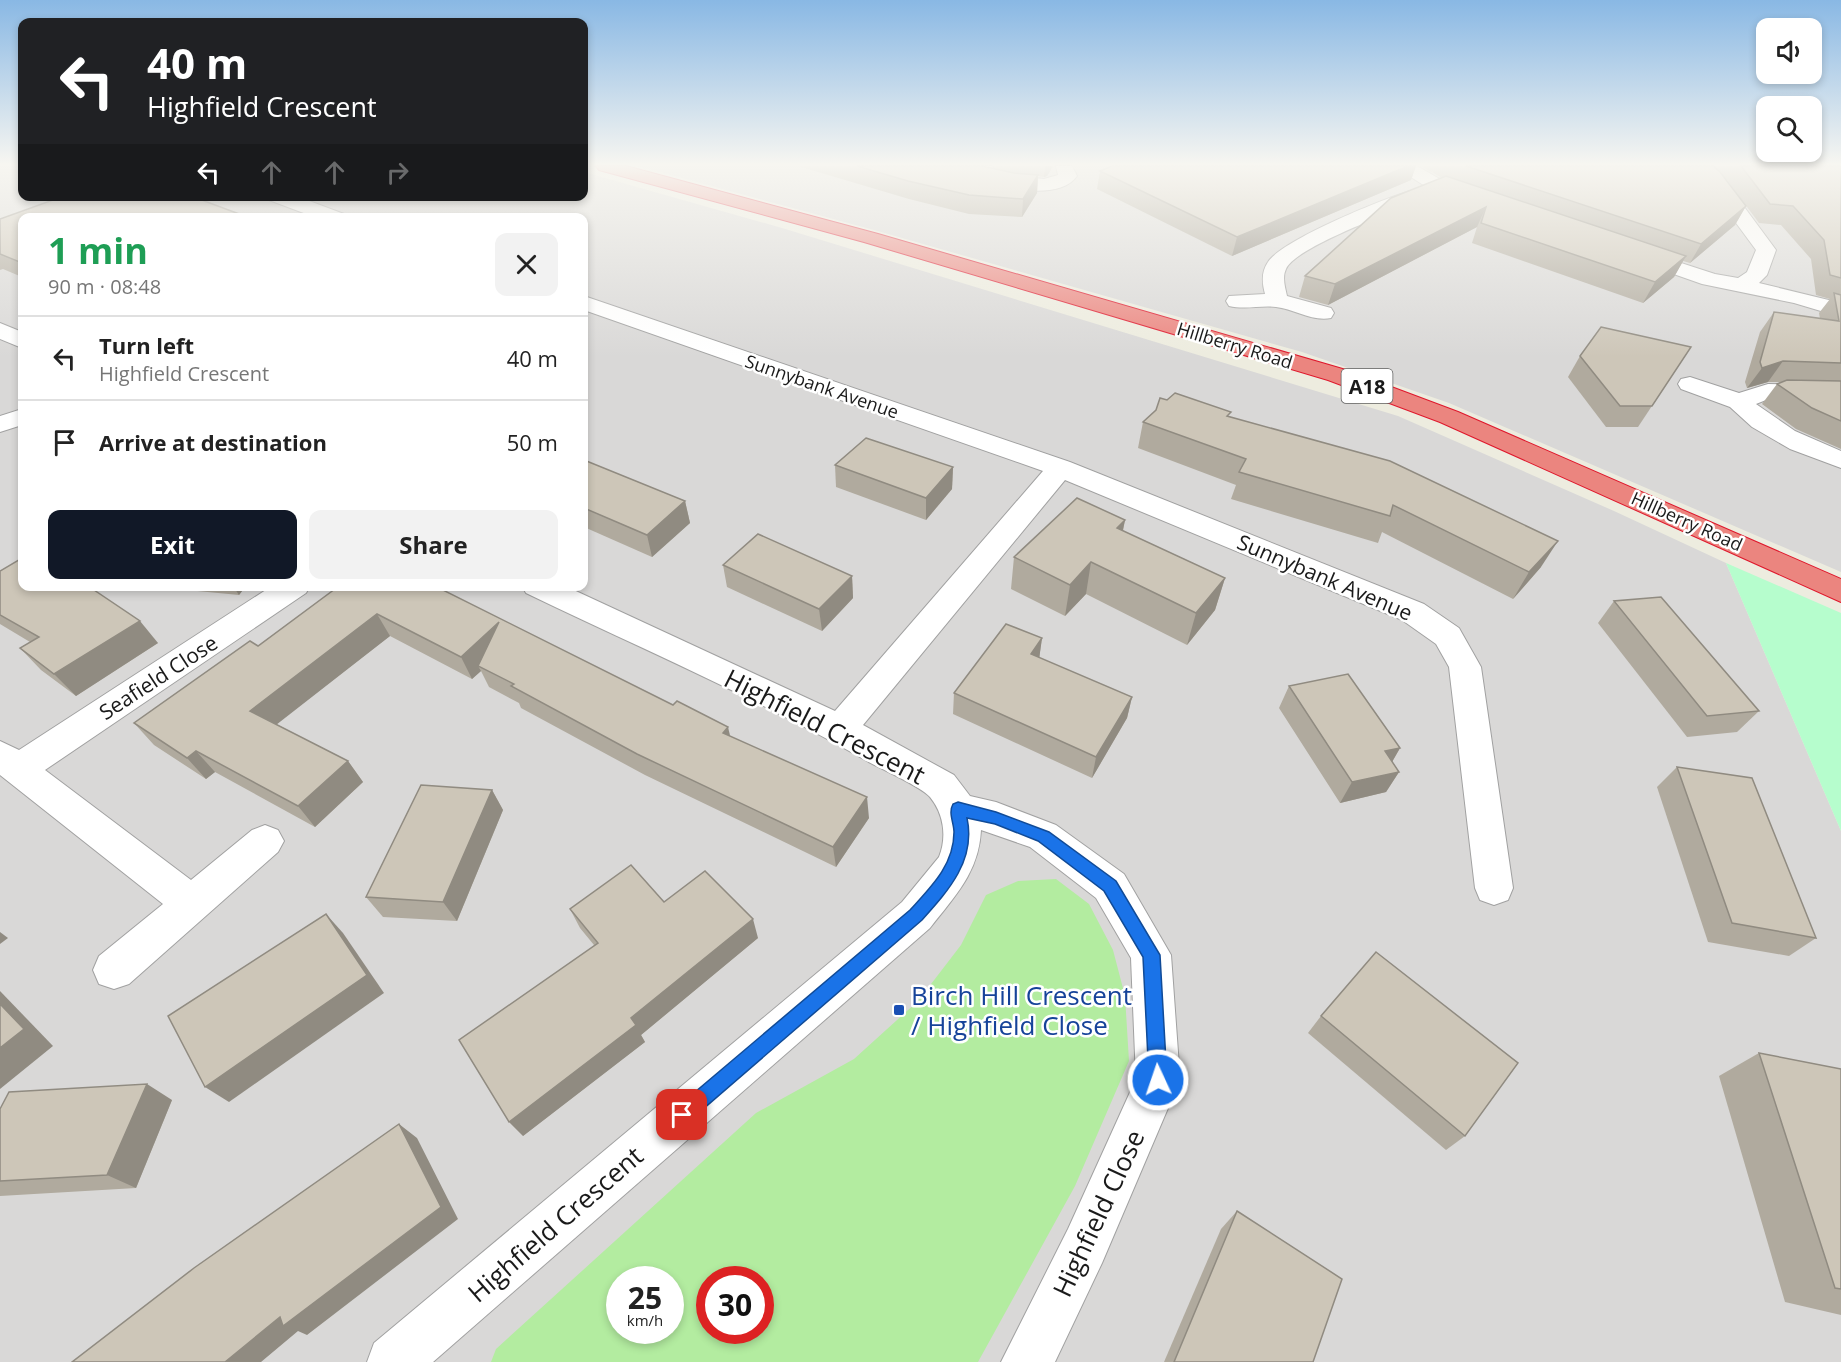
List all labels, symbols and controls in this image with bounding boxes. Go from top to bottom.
map controls [1756,18,1822,162]
button: sound [1756,18,1822,84]
text: 40 m [147,34,247,91]
icon: left [48,42,126,120]
text: Highfield Crescent [147,88,377,125]
button: search [1756,96,1822,162]
icon: left [192,156,225,189]
icon: ahead [255,156,288,189]
icon: ahead [318,156,351,189]
icon: right [381,156,414,189]
text: 1 min [48,226,148,275]
button: close [495,233,558,296]
text: 90 m · 08:48 [48,273,161,300]
street label: Hillberry Road [1174,316,1296,374]
text: Turn left [99,330,194,360]
icon: left [48,342,81,375]
text: 40 m [507,343,558,373]
street label: Sunnybank Avenue [742,348,902,424]
text: Highfield Crescent [99,360,269,387]
road number: A18 [1342,369,1392,403]
icon: arrive [48,426,81,459]
text: Arrive at destination [99,427,327,457]
text: 50 m [507,427,558,457]
street label: Hillberry Road [1628,486,1746,556]
button: Exit [48,510,297,579]
button: Share [309,510,558,579]
street label: Sunnybank Avenue [1233,527,1417,627]
street label: Seafield Close [93,628,223,726]
street label: Highfield Crescent [718,660,932,792]
place label: Birch Hill Crescent / Highfield Close [911,977,1132,1043]
marker: Birch Hill Crescent / Highfield Close [892,1003,906,1017]
position arrow [1126,1048,1190,1112]
pin [656,1089,707,1140]
icon: arrive [665,1098,698,1131]
street label: Highfield Close [1044,1124,1152,1302]
street label: Highfield Crescent [460,1138,650,1310]
speed limit sign: 30 [696,1266,774,1344]
text: 25 [628,1277,662,1318]
text: km/h [627,1310,663,1330]

